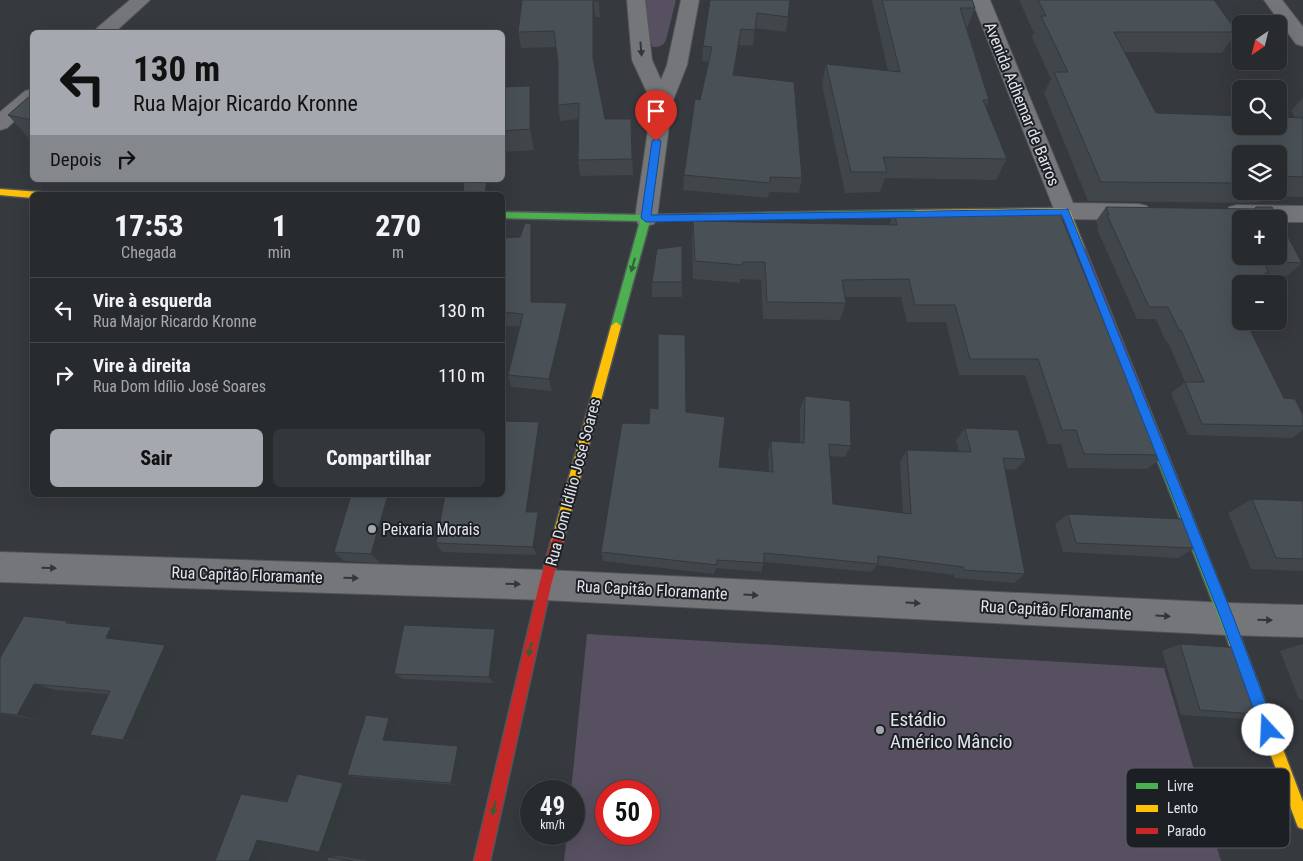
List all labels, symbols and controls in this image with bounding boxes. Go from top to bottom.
north arrow [1232,15,1288,70]
map controls [1232,15,1287,330]
street label: Avenida Adhemar de Barros [980,19,1064,189]
one-way arrow [637,41,645,57]
text: 130 m [133,49,220,90]
icon: left [50,50,115,115]
button: search [1232,80,1287,135]
pin [635,90,677,141]
text: Rua Major Ricardo Kronne [133,91,358,116]
icon: arrive [642,97,670,125]
icon: right [112,145,140,173]
button: layers [1232,145,1287,200]
text: Depois [50,148,102,171]
text: 17:53 [114,208,184,243]
text: 1 [272,208,287,243]
text: 270 [375,208,421,243]
button: + [1232,210,1287,265]
text: Chegada [121,243,177,262]
text: min [268,243,291,262]
text: m [392,243,404,262]
one-way arrow [628,258,636,273]
button: − [1232,275,1287,330]
text: Vire à esquerda [93,289,212,312]
icon: left [50,296,78,324]
text: 130 m [438,299,485,322]
text: Rua Major Ricardo Kronne [93,312,257,331]
text: Vire à direita [93,354,191,377]
icon: right [50,361,78,389]
text: 110 m [438,364,485,387]
text: Rua Dom Idílio José Soares [93,377,266,396]
street label: Rua Dom Idílio José Soares [541,396,605,568]
button: Sair [50,429,263,487]
button: Compartilhar [273,429,485,487]
place label: Peixaria Morais [382,520,480,539]
marker: Peixaria Morais [366,523,378,535]
street label: Rua Capitão Floramante [171,563,323,587]
one-way arrow [41,565,57,573]
one-way arrow [343,575,359,583]
street label: Rua Capitão Floramante [576,577,728,603]
one-way arrow [506,580,522,588]
one-way arrow [743,592,759,600]
street label: Rua Capitão Floramante [980,597,1132,623]
one-way arrow [905,600,921,608]
one-way arrow [1155,612,1171,620]
one-way arrow [1257,616,1273,624]
one-way arrow [526,642,534,657]
position arrow [1241,703,1293,755]
place label: Estádio Américo Mâncio [890,708,1012,753]
marker: Estádio Américo Mâncio [874,724,886,736]
legend [1126,768,1290,848]
text: Livre [1167,778,1194,794]
speed limit sign: 50 [595,780,660,845]
text: 49 [540,792,565,821]
one-way arrow [490,800,498,815]
text: Lento [1167,800,1198,816]
text: km/h [540,818,565,832]
text: Parado [1167,823,1206,839]

